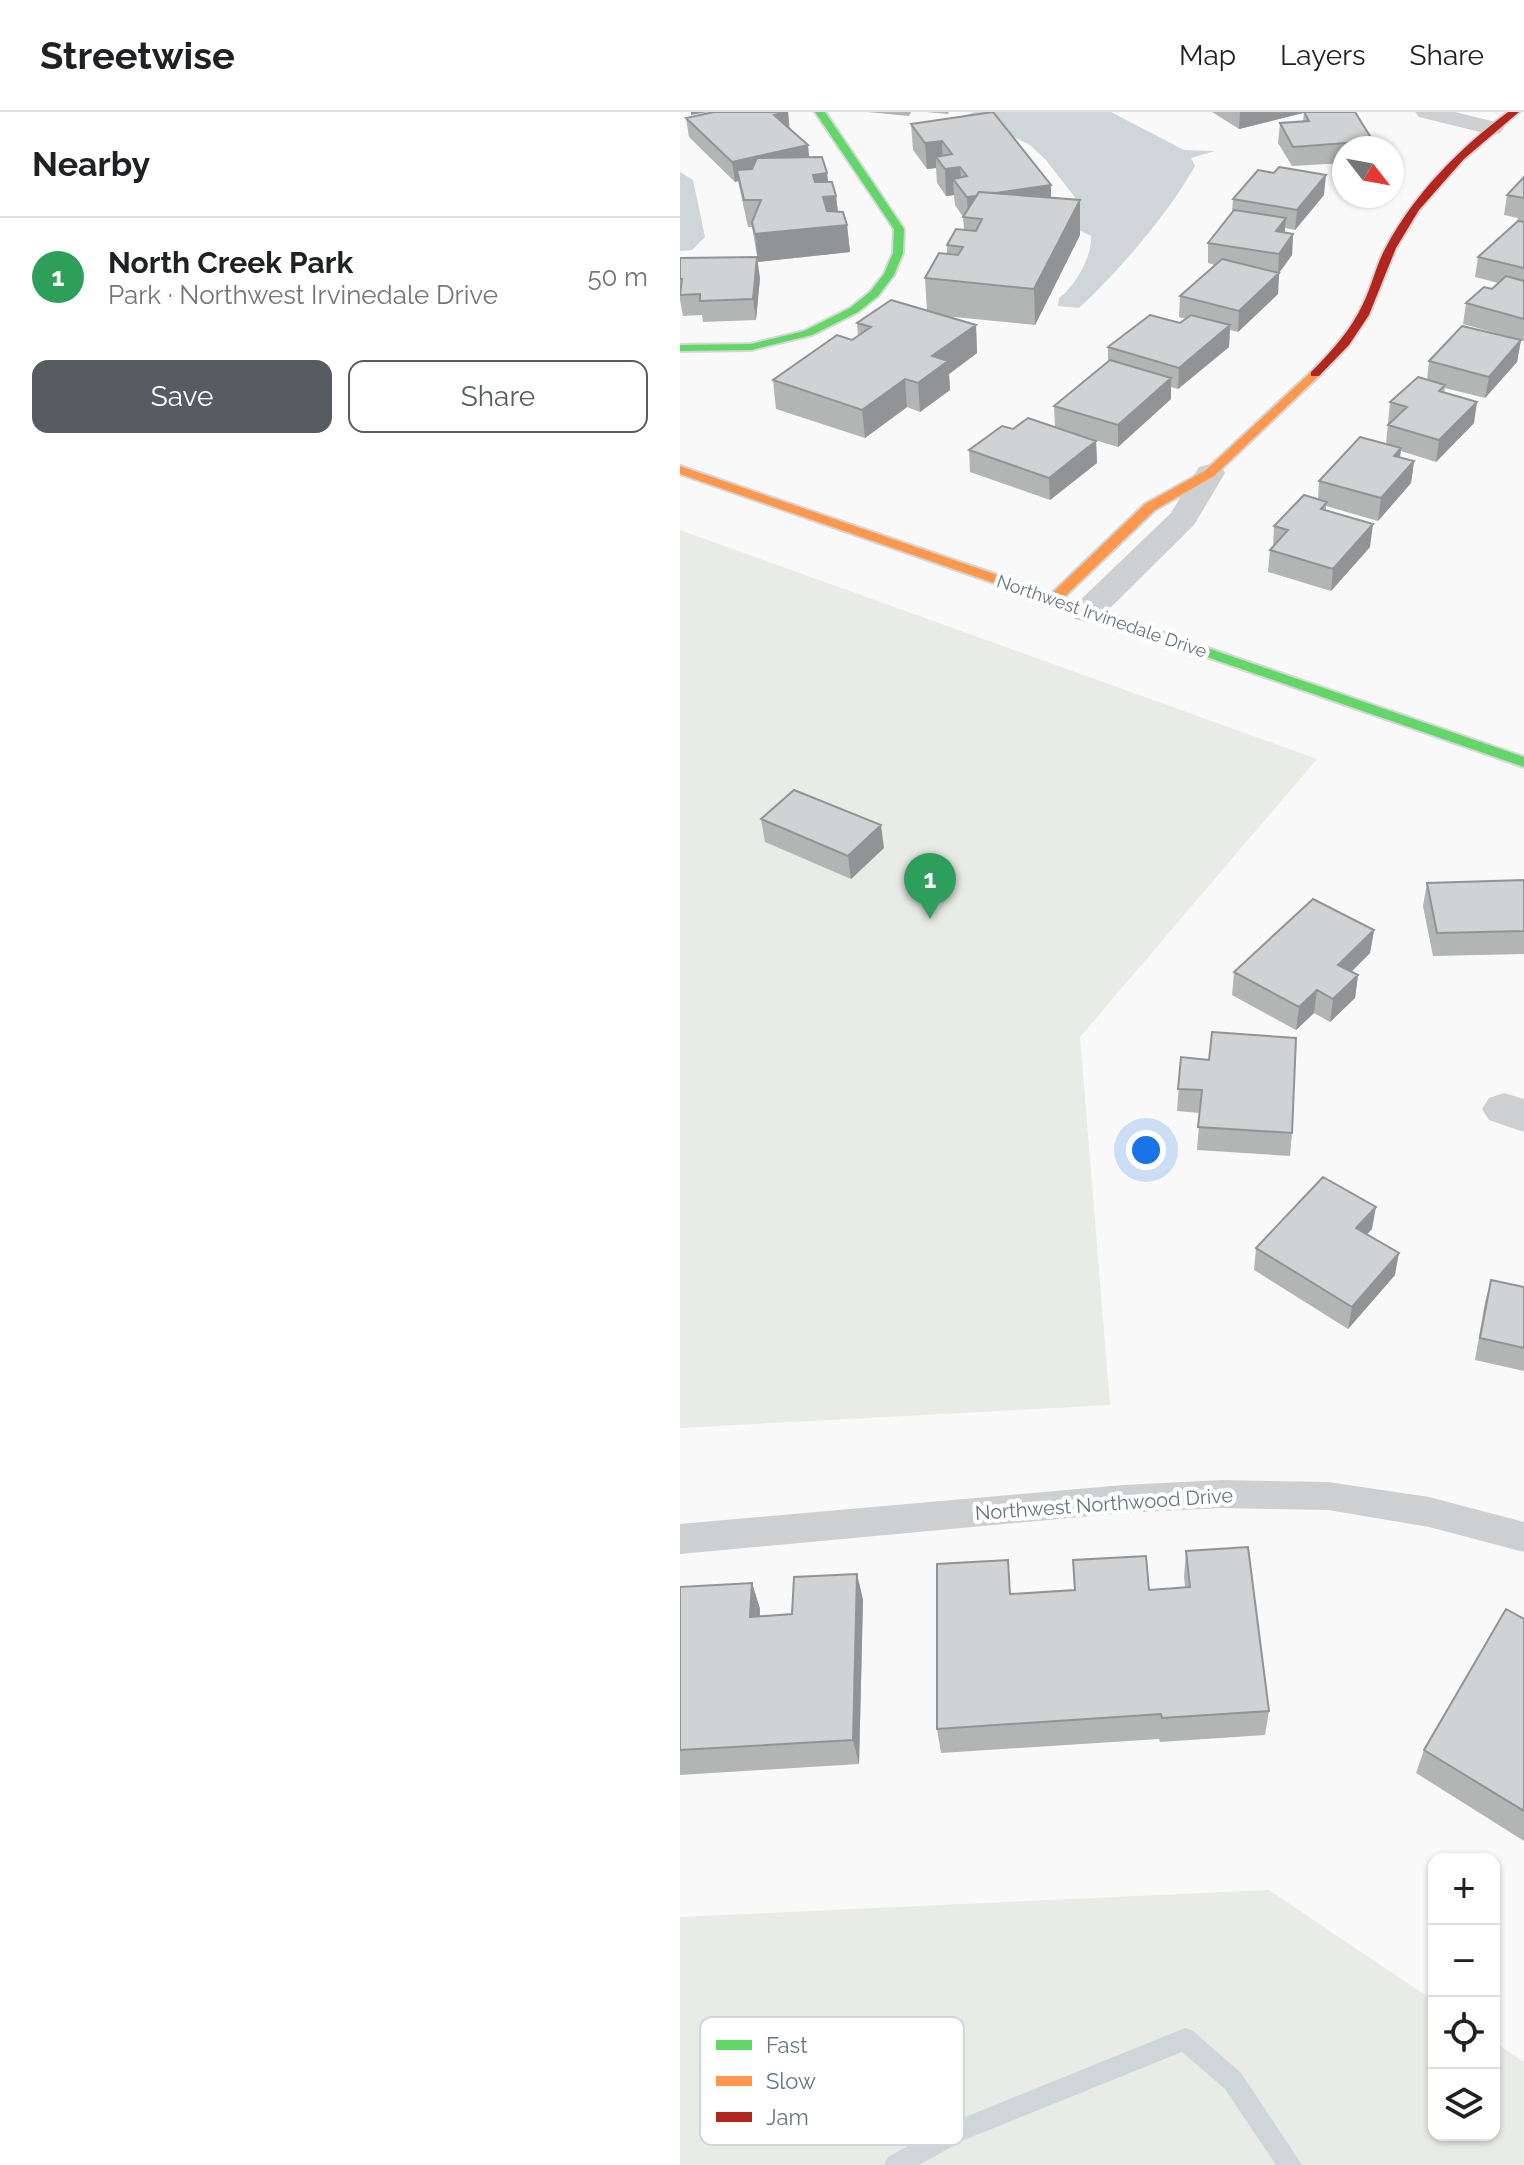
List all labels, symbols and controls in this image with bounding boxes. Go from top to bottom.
text: Streetwise [40,33,235,78]
text: Map [1179,39,1236,72]
text: Layers [1280,39,1366,72]
text: Share [1410,39,1484,72]
north arrow [1332,136,1404,208]
text: Nearby [32,144,150,184]
text: North Creek Park [108,245,353,280]
text: 1 [52,262,64,292]
text: 50 m [587,262,648,292]
text: Park · Northwest Irvinedale Drive [108,280,498,310]
button: Save [32,360,332,433]
button: Share [348,360,648,433]
street label: Northwest Irvinedale Drive [994,570,1210,662]
pin: 1 [904,853,956,919]
your location [1126,1130,1166,1170]
street label: Northwest Northwood Drive [974,1483,1234,1525]
map controls [1428,1853,1500,2141]
button: + [1428,1853,1500,1925]
button: − [1428,1925,1500,1997]
button: locate [1428,1997,1500,2069]
legend [700,2017,964,2145]
text: Fast [766,2032,808,2058]
text: Slow [766,2068,816,2094]
button: layers [1428,2069,1500,2141]
text: Jam [766,2104,809,2130]

